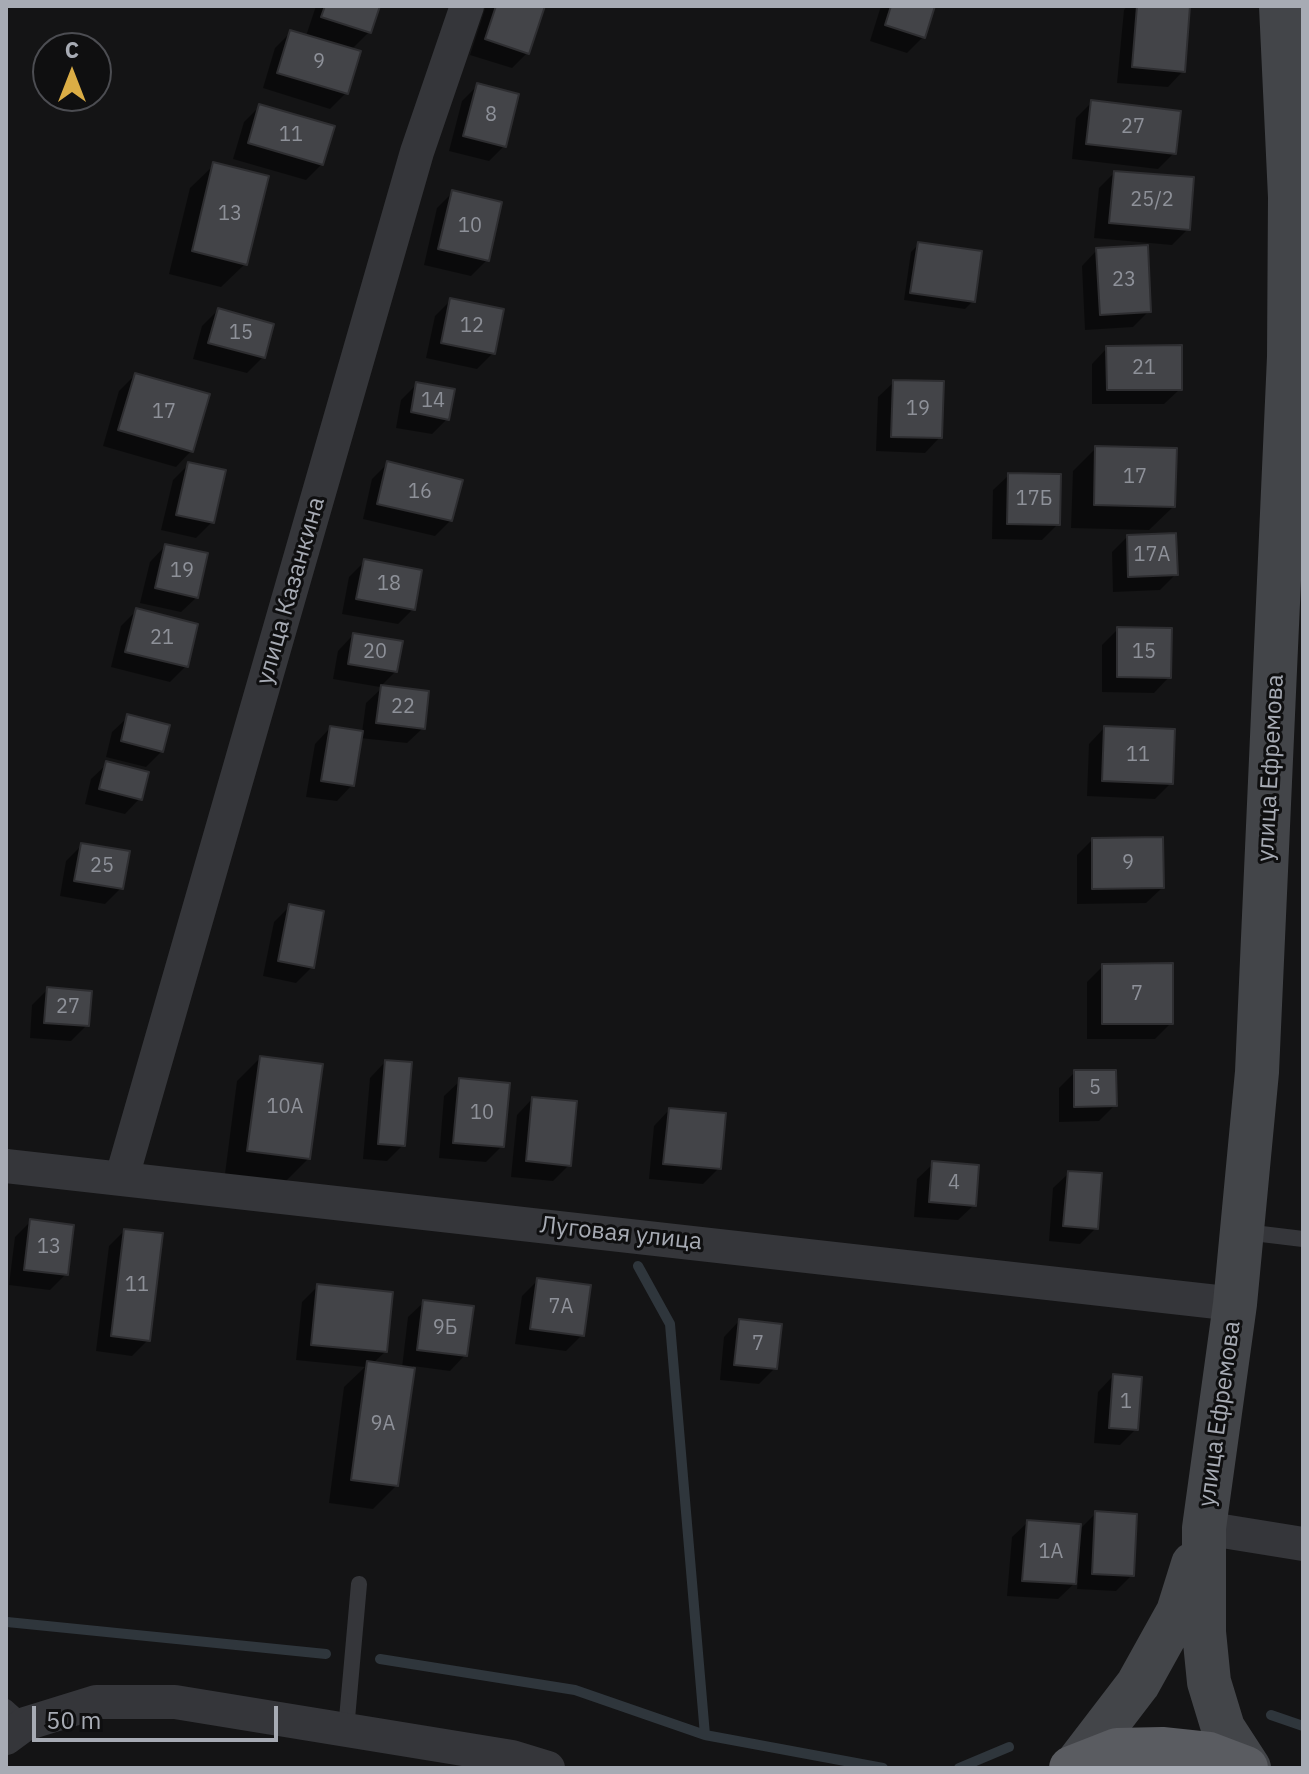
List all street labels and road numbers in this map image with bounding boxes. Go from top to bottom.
street label: улица Казанкина [250,494,332,688]
street label: улица Ефремова [1252,674,1290,862]
street label: Луговая улица [538,1211,704,1257]
street label: улица Ефремова [1193,1319,1247,1509]

